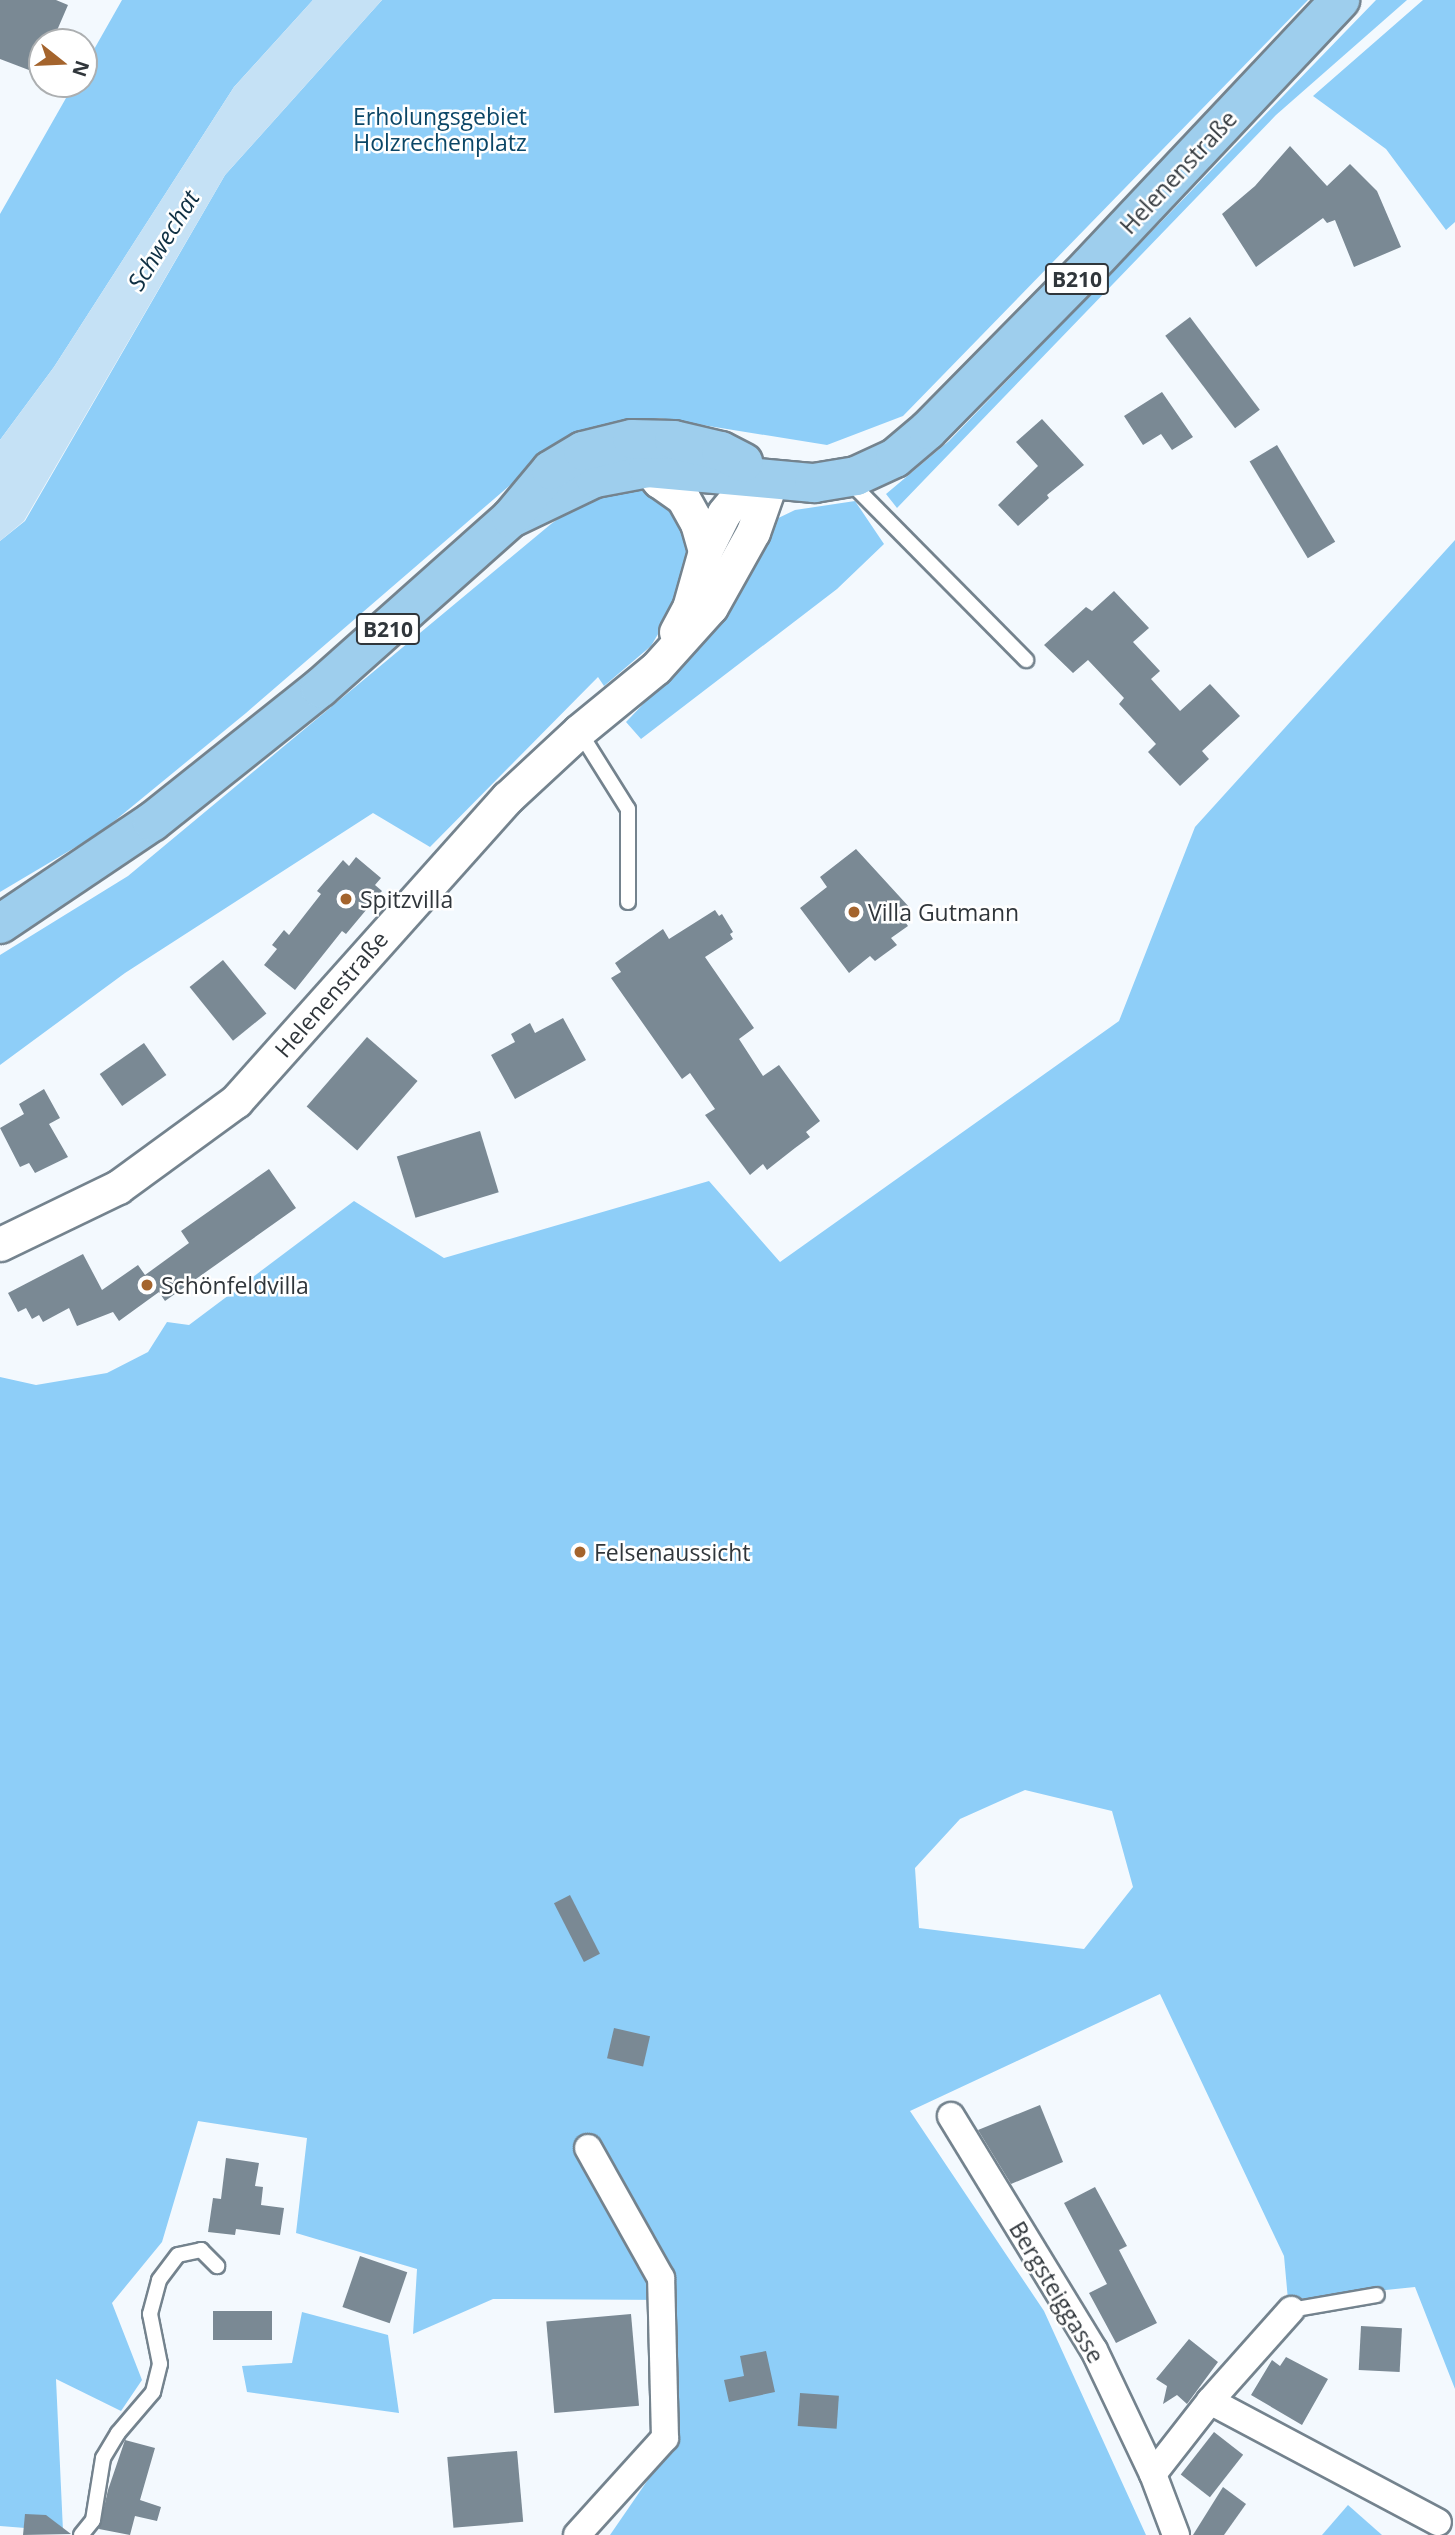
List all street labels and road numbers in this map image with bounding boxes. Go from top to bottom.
street label: Helenenstraße [1114,105,1242,239]
road number: B210 [1044,262,1110,296]
road number: B210 [355,612,421,646]
street label: Helenenstraße [269,925,393,1063]
street label: Bergsteiggasse [1004,2216,1110,2368]

